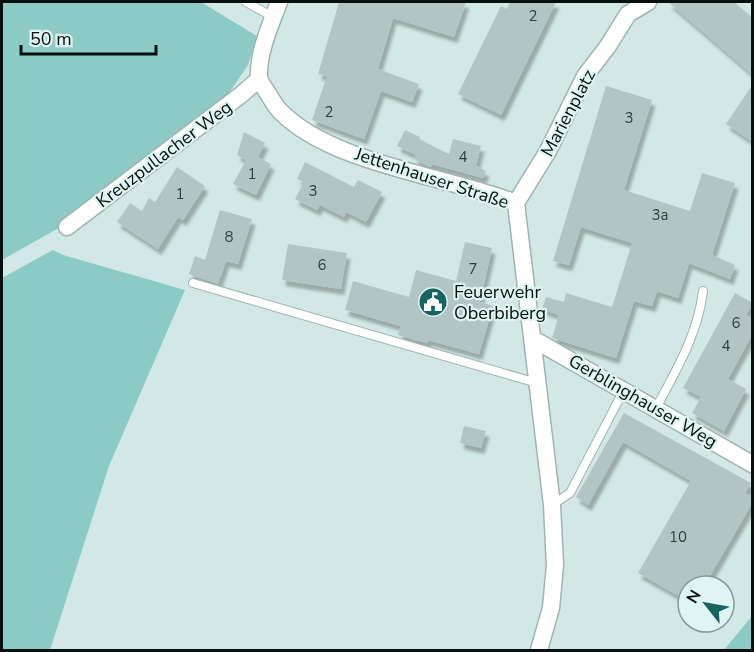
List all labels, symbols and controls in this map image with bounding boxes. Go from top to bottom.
house number: 2 [528,6,538,26]
scale bar [21,18,156,56]
text: 50 m [30,27,72,51]
street label: Marienplatz [535,65,601,161]
street label: Kreuzpullacher Weg [91,95,237,213]
house number: 2 [324,102,334,122]
house number: 3 [624,108,634,128]
street label: Jettenhauser Straße [351,141,512,214]
house number: 4 [458,147,468,167]
house number: 1 [247,164,257,184]
house number: 3 [308,181,318,201]
house number: 1 [175,184,185,204]
house number: 3a [652,205,668,225]
house number: 8 [224,227,234,247]
house number: 6 [317,255,327,275]
house number: 7 [468,259,478,279]
place label: Feuerwehr Oberbiberg [454,280,546,325]
public building icon: Feuerwehr Oberbiberg [417,286,449,318]
house number: 6 [731,313,741,333]
house number: 4 [721,336,731,356]
street label: Gerblinghauser Weg [564,349,722,453]
house number: 10 [669,527,687,547]
north arrow [676,574,736,634]
text: N [681,586,707,608]

